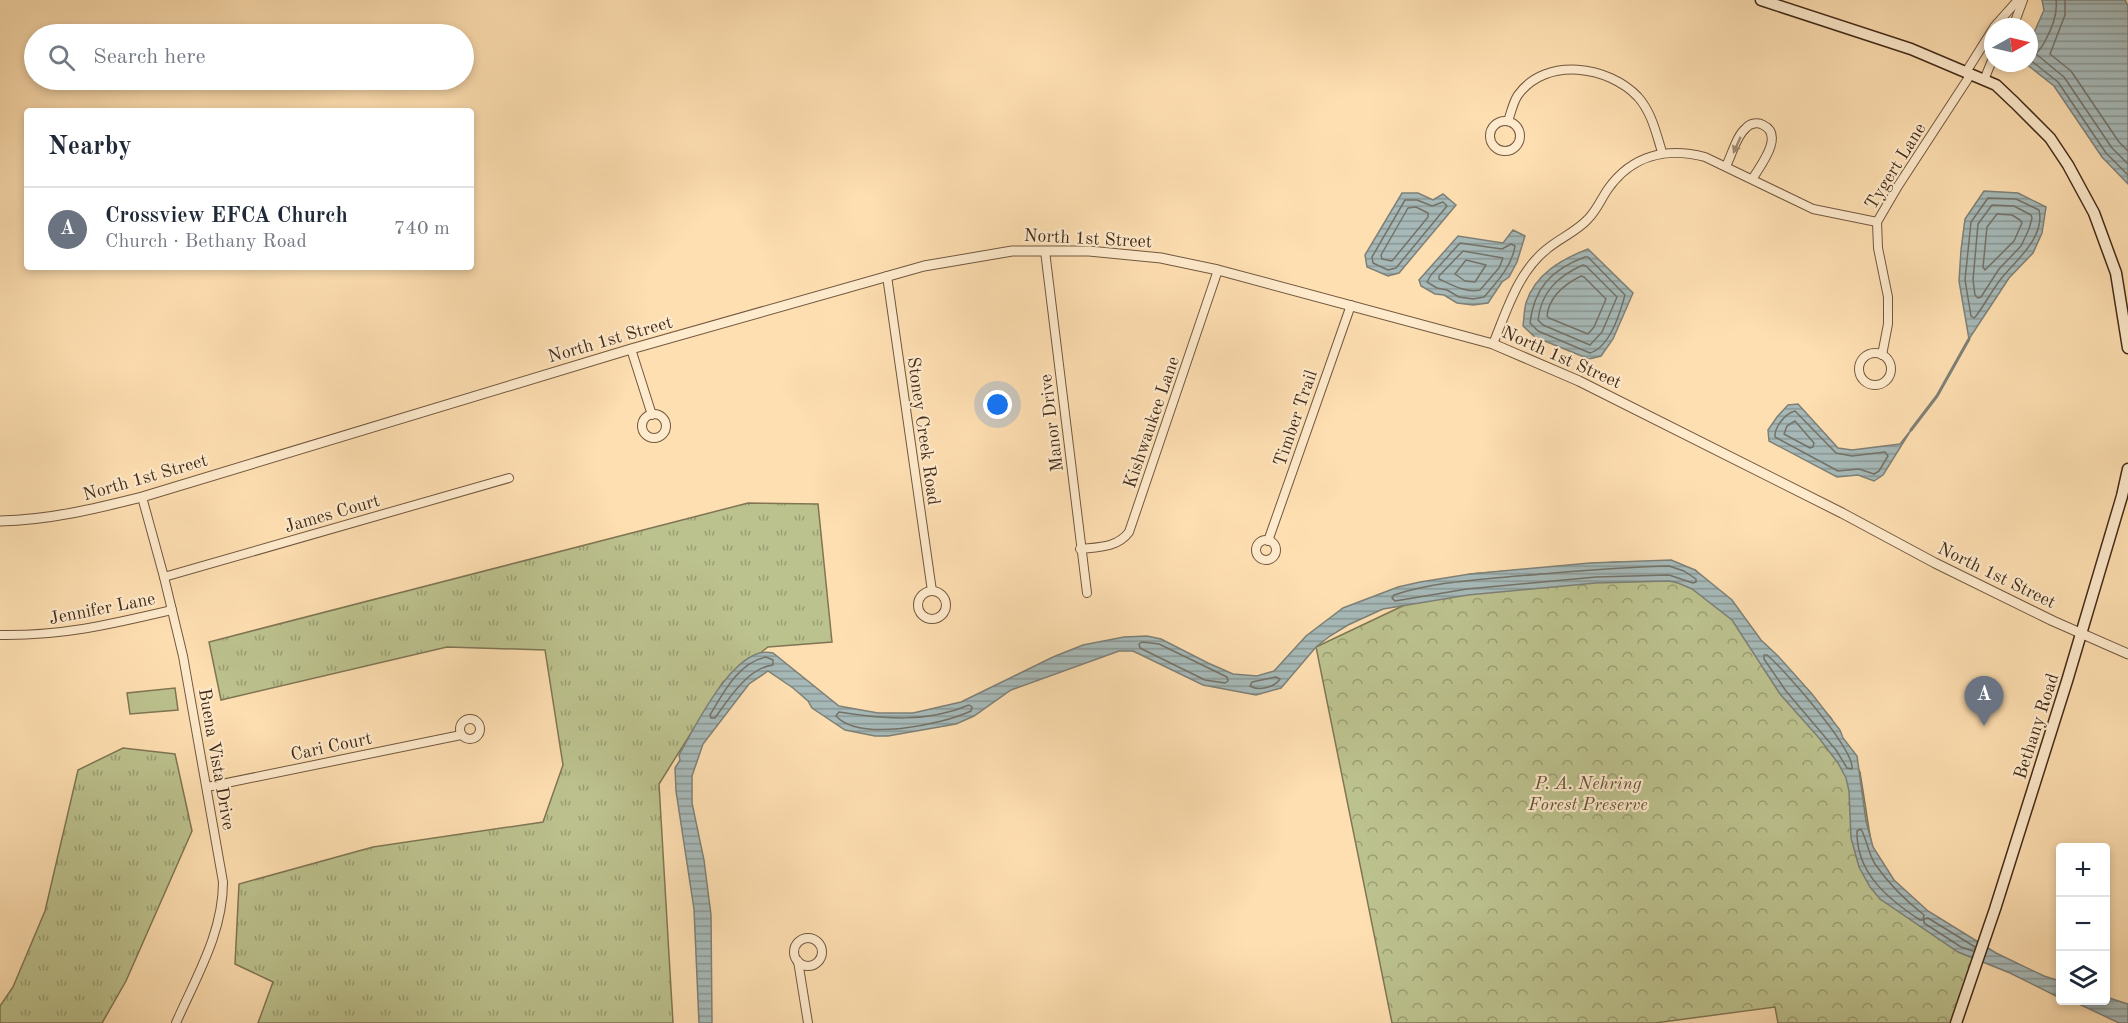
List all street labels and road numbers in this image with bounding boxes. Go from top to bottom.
street label: Tygert Lane [1862,120,1929,213]
street label: North 1st Street [1023,227,1153,251]
street label: North 1st Street [546,314,675,366]
street label: North 1st Street [1499,324,1624,392]
street label: Kishwaukee Lane [1121,354,1183,490]
street label: Stoney Creek Road [904,356,942,506]
street label: Timber Trail [1271,368,1321,469]
street label: Manor Drive [1037,373,1067,473]
street label: North 1st Street [81,452,210,504]
street label: James Court [283,492,382,536]
street label: North 1st Street [1935,540,2058,612]
street label: Jennifer Lane [48,590,157,628]
street label: Bethany Road [2011,671,2063,781]
street label: Buena Vista Drive [195,687,237,831]
street label: Cari Court [289,730,373,764]

